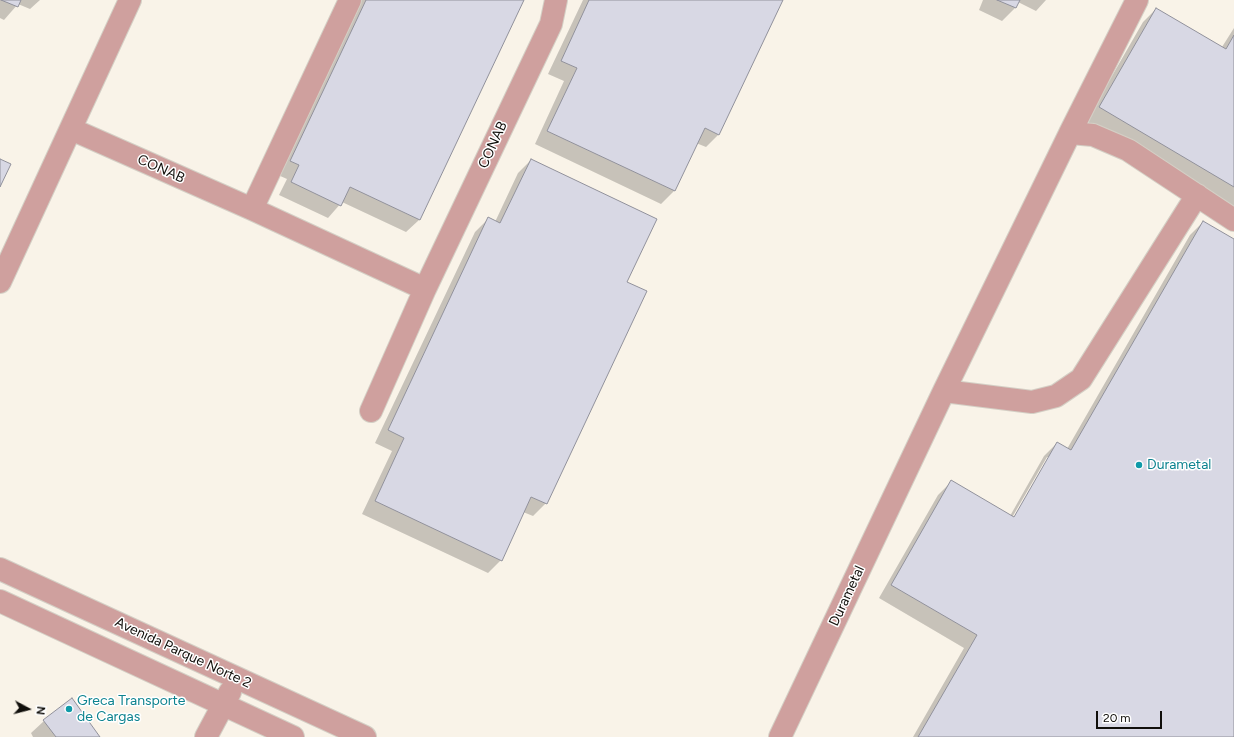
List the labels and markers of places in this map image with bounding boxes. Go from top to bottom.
place label: Durametal [1147,457,1211,473]
marker: Durametal [1134,460,1144,470]
place label: Greca Transporte de Cargas [77,693,185,726]
marker: Greca Transporte de Cargas [64,704,74,714]

